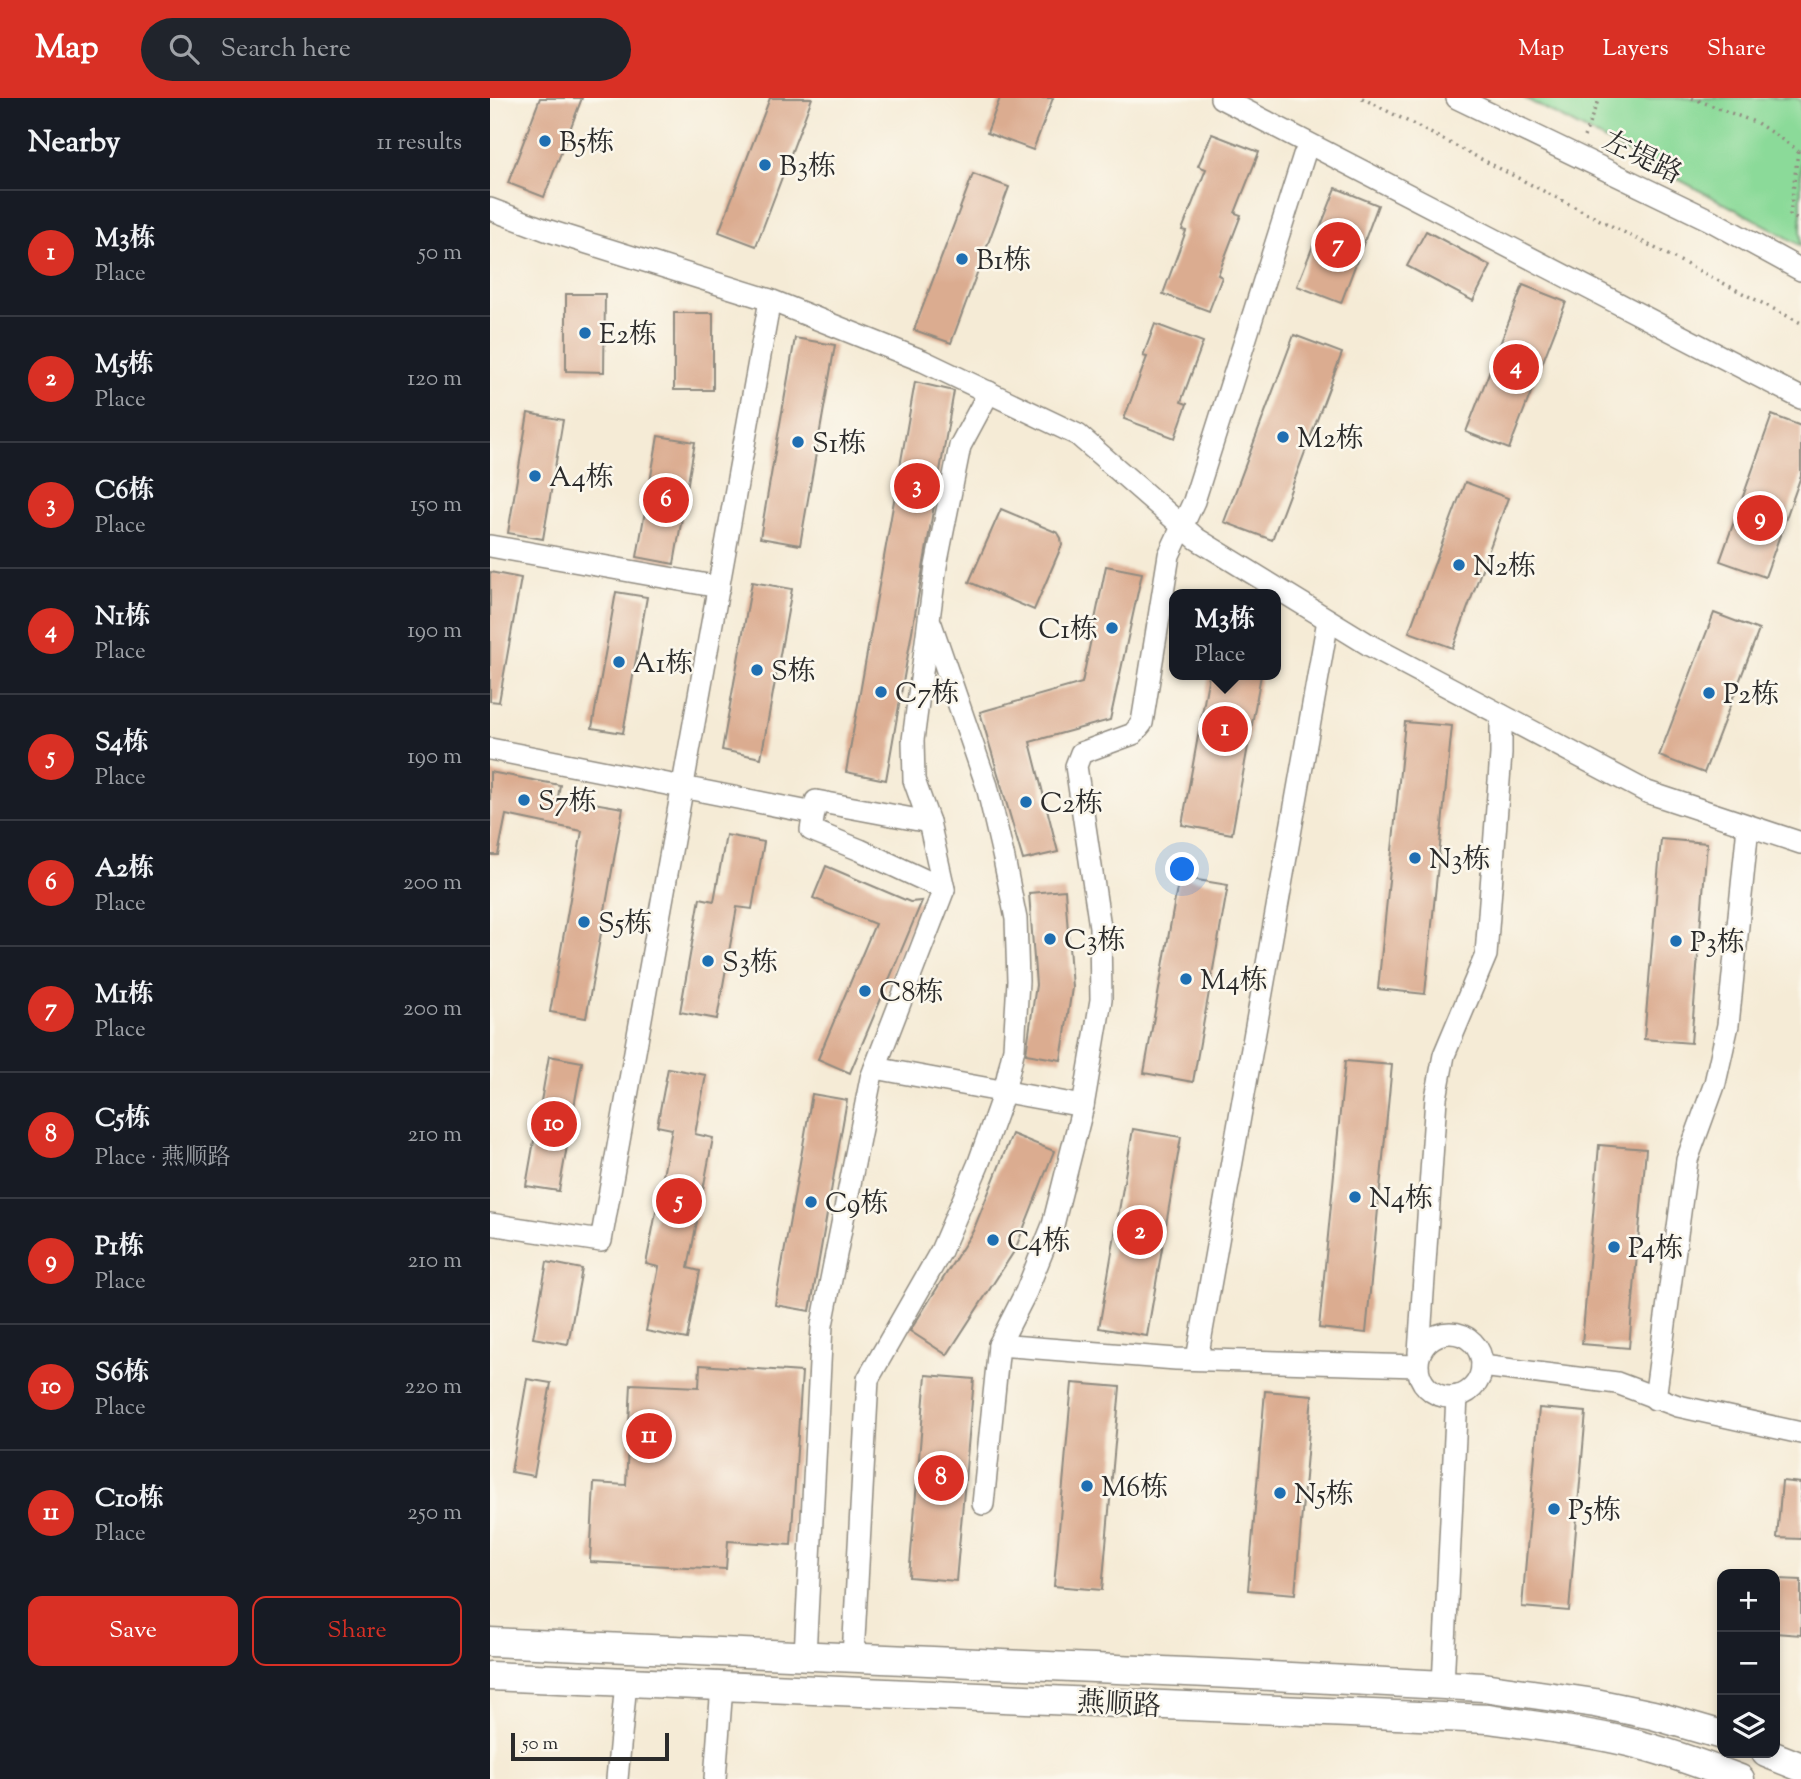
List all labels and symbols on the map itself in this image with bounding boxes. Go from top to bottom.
street label: 左堤路 [1595,122,1688,195]
place label: B5栋 [559,124,614,164]
marker: B5栋 [537,133,553,149]
place label: B3栋 [779,148,836,188]
marker: B3栋 [757,157,773,173]
pin: 7 [1315,219,1361,271]
place label: B1栋 [976,242,1031,282]
marker: B1栋 [954,251,970,267]
place label: E2栋 [599,316,657,356]
marker: E2栋 [577,325,593,341]
pin: 4 [1493,341,1539,393]
place label: M2栋 [1297,420,1364,460]
place label: S1栋 [812,425,866,465]
marker: M2栋 [1275,429,1291,445]
marker: S1栋 [790,434,806,450]
place label: A4栋 [549,459,614,499]
pin: 3 [894,460,940,512]
marker: A4栋 [527,468,543,484]
pin: 6 [643,474,689,526]
pin: 9 [1737,492,1783,544]
place label: N2栋 [1473,548,1536,588]
marker: N2栋 [1451,557,1467,573]
place label: C1栋 [1038,611,1098,651]
marker: C1栋 [1104,620,1120,636]
place label: A1栋 [633,645,693,685]
place label: S栋 [771,653,816,693]
marker: A1栋 [611,654,627,670]
marker: S栋 [749,662,765,678]
place label: C7栋 [895,675,959,715]
place label: P2栋 [1723,676,1779,716]
marker: C7栋 [873,684,889,700]
marker: P2栋 [1701,685,1717,701]
pin: 1 [1202,703,1248,755]
place label: S7栋 [538,783,597,823]
place label: C2栋 [1040,785,1103,825]
marker: S7栋 [516,792,532,808]
marker: C2栋 [1018,794,1034,810]
place label: N3栋 [1429,841,1491,881]
marker: N3栋 [1407,850,1423,866]
your location [1165,852,1199,886]
place label: S5栋 [598,905,652,945]
marker: S5栋 [576,914,592,930]
place label: C3栋 [1064,922,1126,962]
place label: P3栋 [1690,924,1745,964]
marker: C3栋 [1042,931,1058,947]
marker: P3栋 [1668,933,1684,949]
place label: S3栋 [722,944,778,984]
marker: S3栋 [700,953,716,969]
place label: M4栋 [1200,962,1268,1002]
marker: M4栋 [1178,971,1194,987]
place label: C8栋 [879,974,944,1014]
marker: C8栋 [857,983,873,999]
pin: 10 [531,1098,577,1150]
pin: 5 [656,1175,702,1227]
place label: N4栋 [1369,1180,1433,1220]
place label: C9栋 [825,1185,888,1225]
marker: N4栋 [1347,1189,1363,1205]
marker: C9栋 [803,1194,819,1210]
pin: 2 [1117,1206,1163,1258]
place label: C4栋 [1007,1223,1070,1263]
place label: P4栋 [1628,1230,1683,1270]
marker: C4栋 [985,1232,1001,1248]
marker: P4栋 [1606,1239,1622,1255]
pin: 11 [626,1410,672,1462]
pin: 8 [918,1452,964,1504]
place label: M6栋 [1101,1469,1168,1509]
place label: N5栋 [1294,1476,1354,1516]
marker: M6栋 [1079,1478,1095,1494]
marker: N5栋 [1272,1485,1288,1501]
place label: P5栋 [1568,1492,1621,1532]
marker: P5栋 [1546,1501,1562,1517]
street label: 燕顺路 [1076,1684,1162,1728]
scale bar [511,1730,668,1762]

